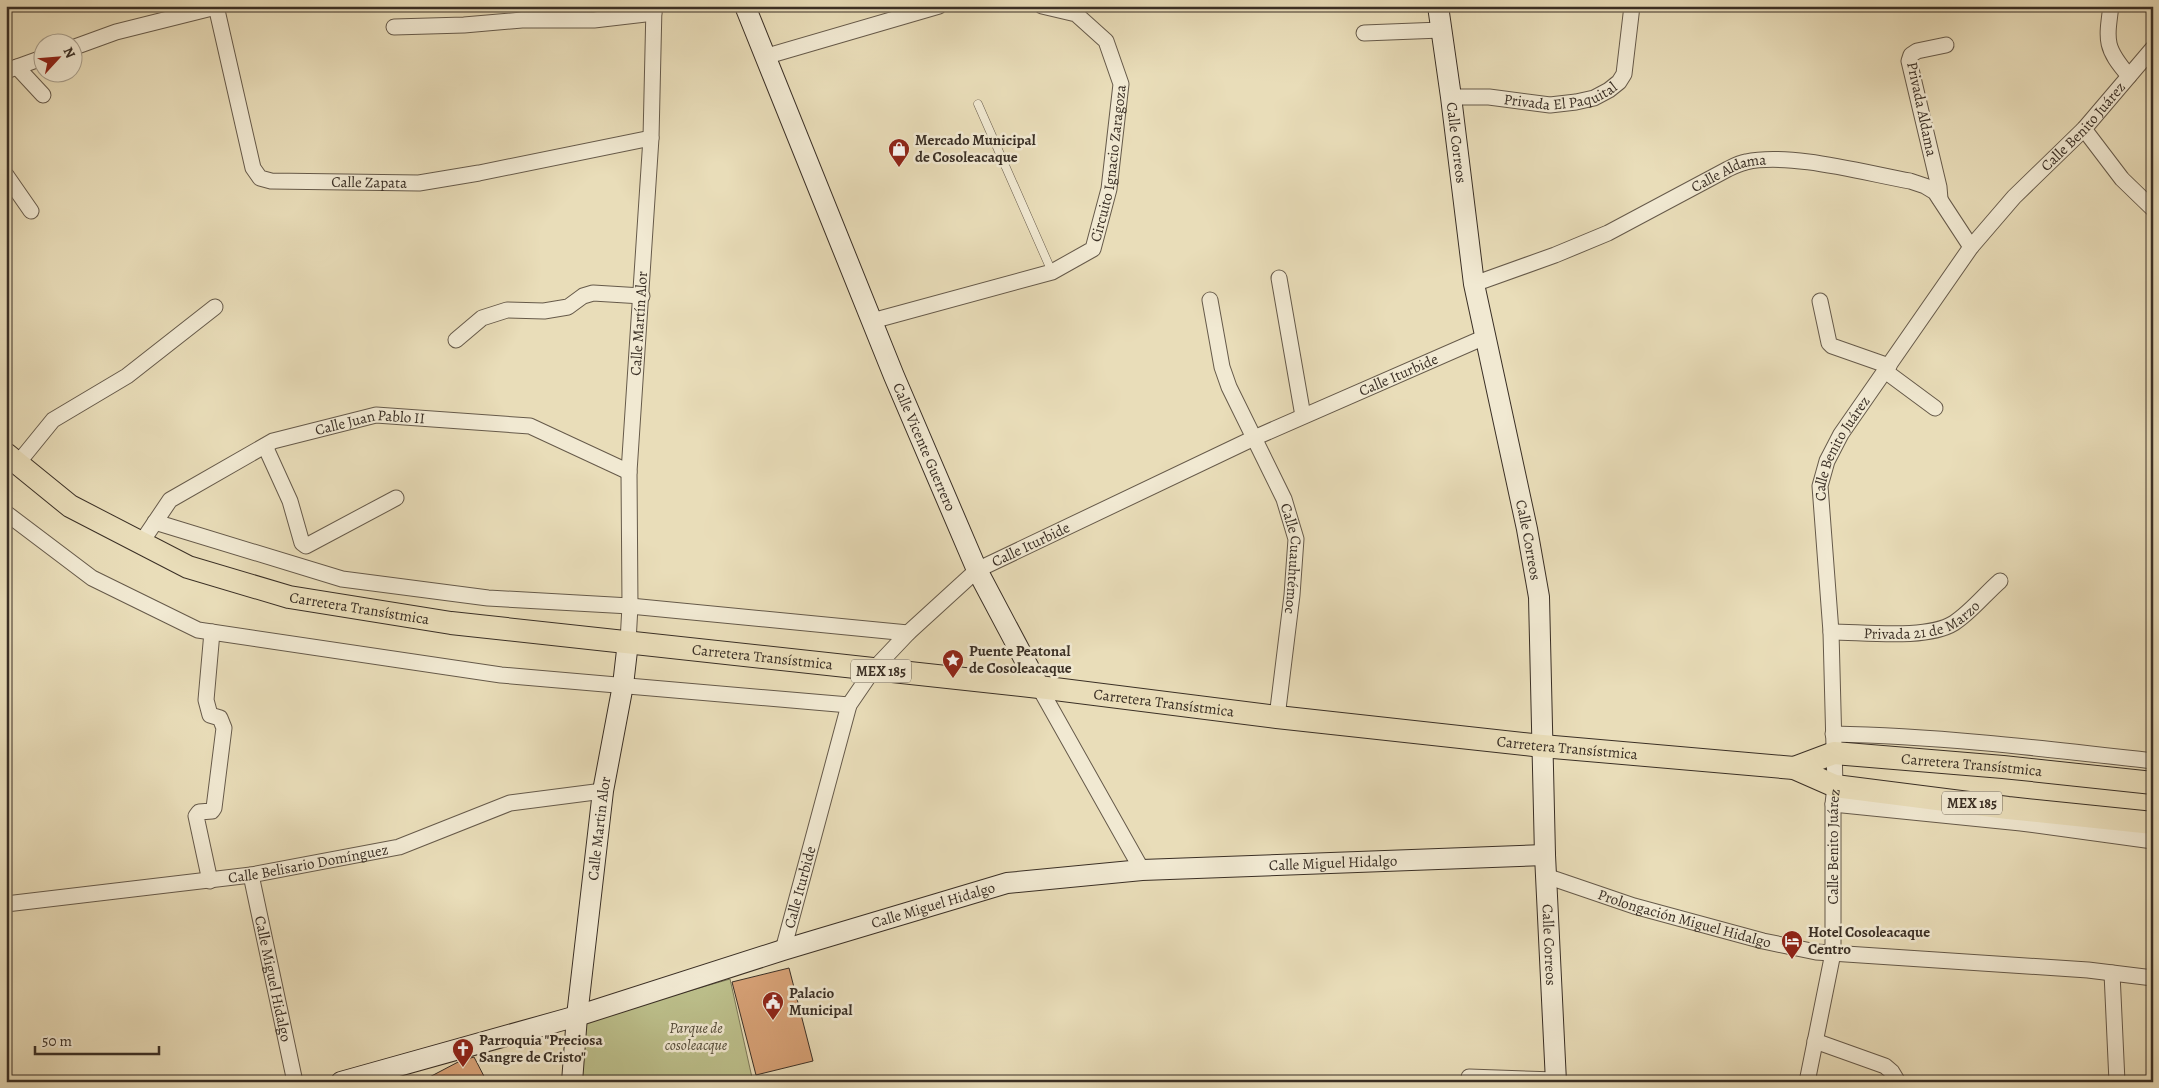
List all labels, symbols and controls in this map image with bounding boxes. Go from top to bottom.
north arrow [32,32,82,82]
text: N [58,44,80,61]
street label: Privada Aldama [1902,60,1942,158]
street label: Privada El Paquital [1503,77,1622,115]
street label: Calle Benito Juárez [2036,78,2130,176]
street label: Circuito Ignacio Zaragoza [1085,84,1131,244]
street label: Calle Correos [1442,101,1472,184]
place label: Mercado Municipal de Cosoleacaque [915,130,1036,167]
shop icon: Mercado Municipal de Cosoleacaque [887,137,911,168]
street label: Calle Aldama [1688,149,1767,197]
street label: Calle Zapata [331,172,407,193]
street label: Calle Martín Alor [625,270,652,376]
street label: Calle Iturbide [1356,349,1441,401]
street label: Calle Vicente Guerrero [888,380,961,514]
street label: Calle Benito Juárez [1810,392,1875,502]
street label: Calle Juan Pablo II [313,405,426,440]
street label: Calle Correos [1511,498,1546,582]
street label: Calle Cuauhtémoc [1276,501,1306,615]
street label: Calle Iturbide [988,517,1073,572]
street label: Carretera Transístmica [288,587,431,629]
street label: Privada 21 de Marzo [1863,596,1984,644]
street label: Carretera Transístmica [691,639,834,674]
place label: Puente Peatonal de Cosoleacaque [969,641,1072,678]
place icon: Puente Peatonal de Cosoleacaque [941,648,965,679]
road number: MEX 185 [851,659,911,682]
street label: Carretera Transístmica [1092,684,1235,722]
street label: Carretera Transístmica [1496,731,1639,764]
street label: Carretera Transístmica [1900,749,2043,781]
street label: Calle Martin Alor [583,775,616,882]
street label: Calle Benito Juárez [1823,788,1845,904]
road number: MEX 185 [1942,791,2002,814]
street label: Calle Belisario Domínguez [227,839,390,888]
street label: Calle Iturbide [779,844,821,931]
street label: Calle Miguel Hidalgo [1269,851,1398,875]
street label: Calle Miguel Hidalgo [869,877,997,933]
street label: Prolongación Miguel Hidalgo [1595,884,1773,952]
street label: Calle Correos [1537,904,1561,986]
street label: Calle Miguel Hidalgo [250,914,296,1044]
place label: Hotel Cosoleacaque Centro [1808,922,1930,959]
hotel icon: Hotel Cosoleacaque Centro [1780,929,1804,960]
place label: Palacio Municipal [789,983,853,1020]
public building icon: Palacio Municipal [761,990,785,1021]
park label: Parque de cosoleacque [665,1018,728,1055]
scale bar [35,1023,159,1055]
place label: Parroquia "Preciosa Sangre de Cristo" [479,1030,603,1067]
text: 50 m [42,1031,72,1051]
church icon: Parroquia "Preciosa Sangre de Cristo" [451,1037,475,1068]

